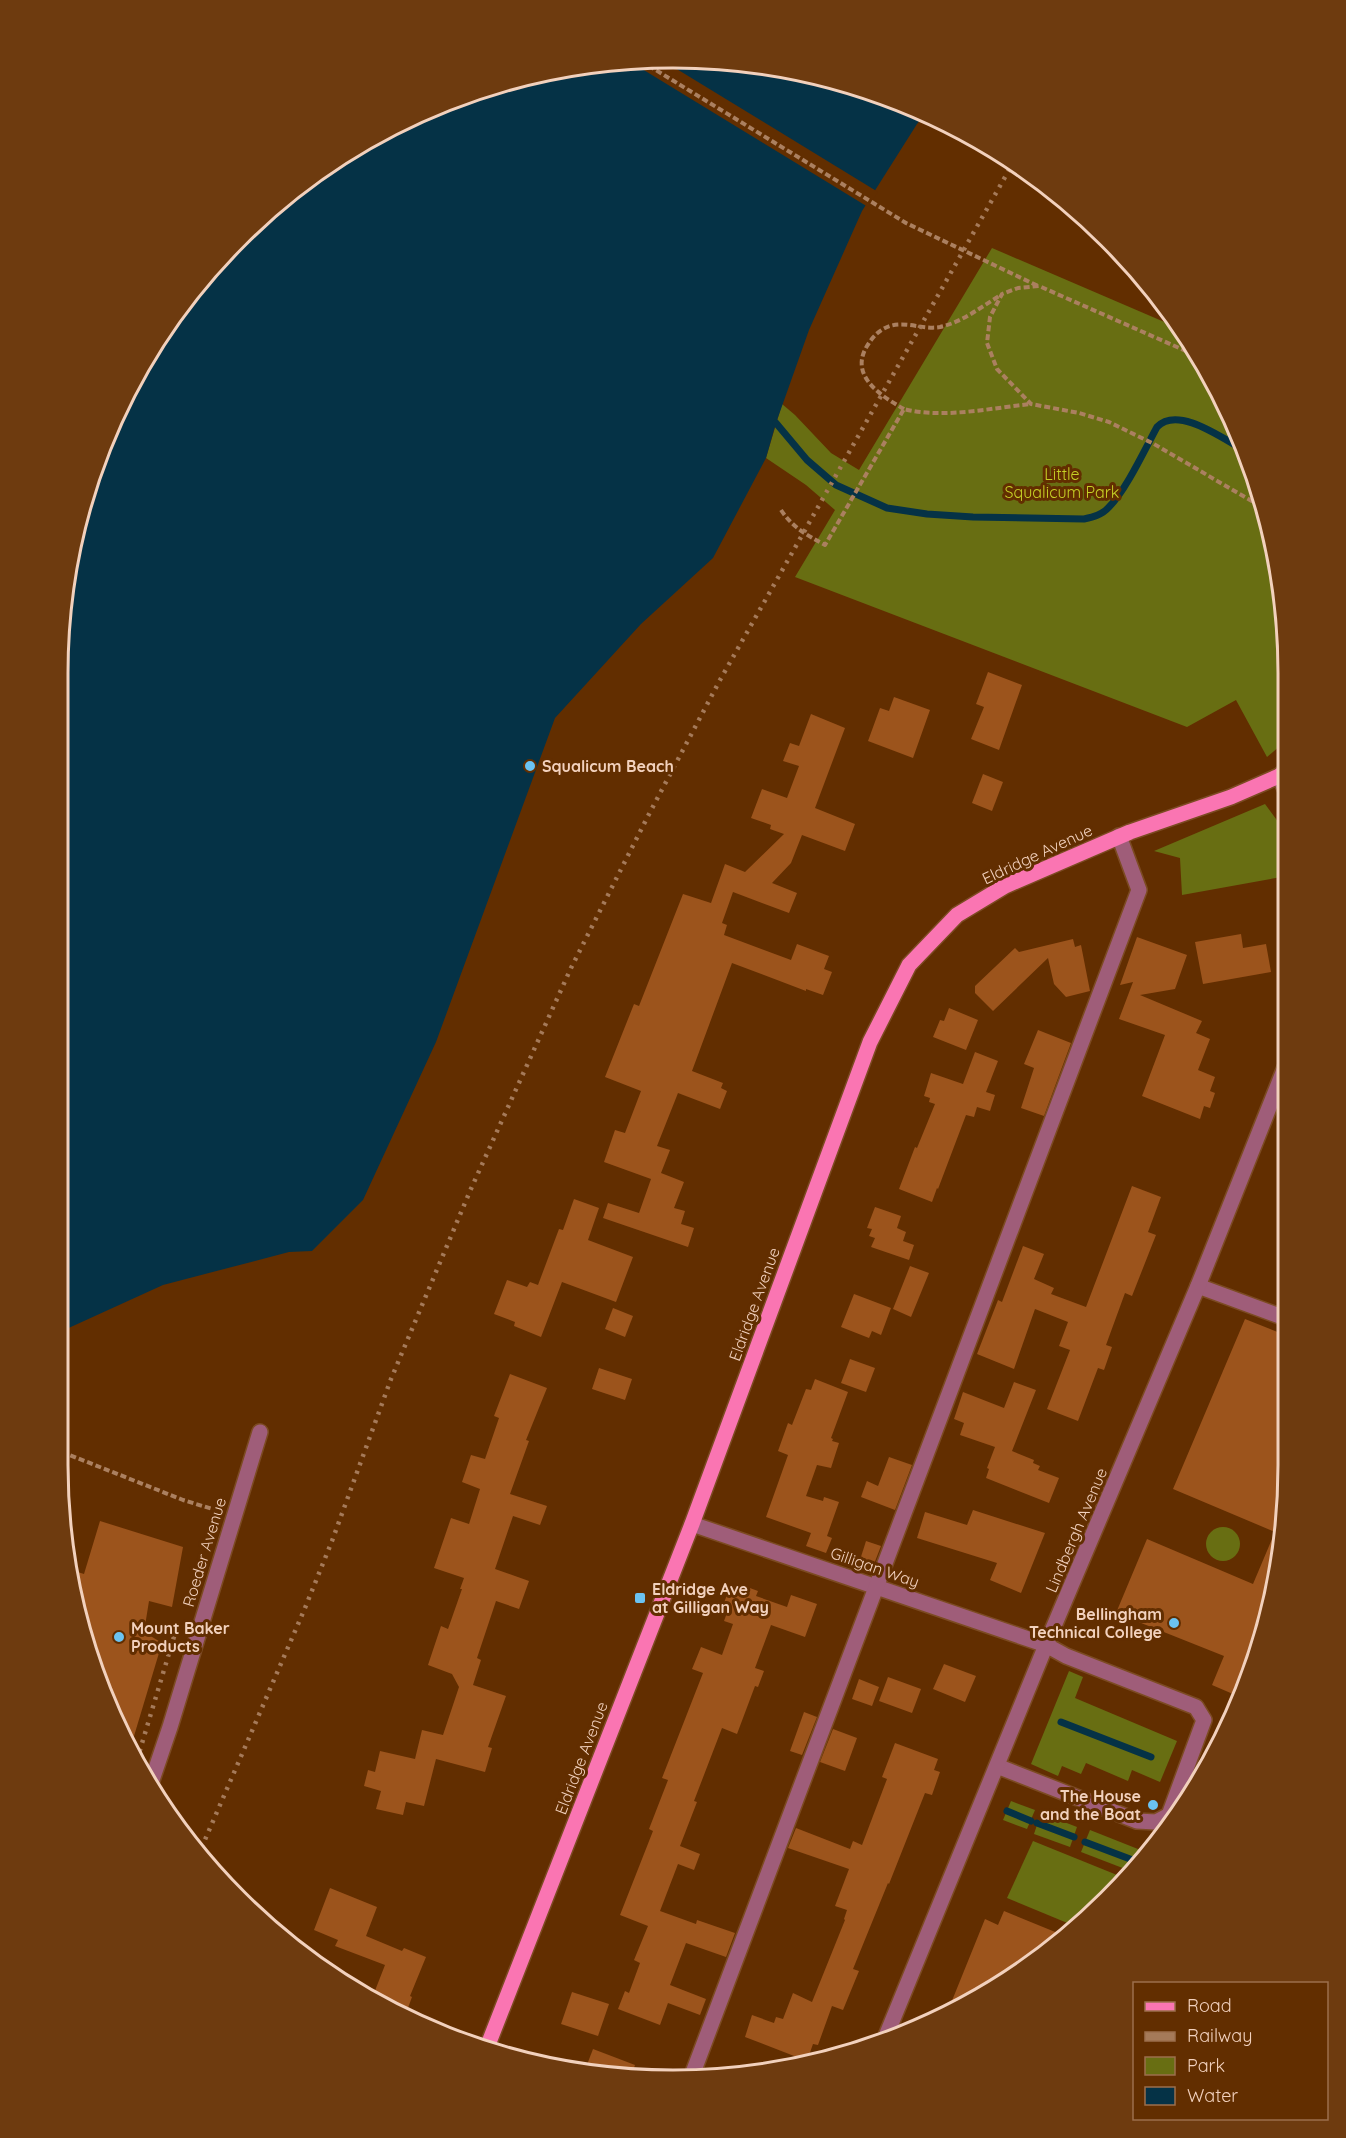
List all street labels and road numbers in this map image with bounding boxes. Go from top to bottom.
street label: Eldridge Avenue [979,820,1095,888]
street label: Eldridge Avenue [724,1244,784,1364]
street label: Lindbergh Avenue [1041,1465,1111,1595]
street label: Roeder Avenue [178,1495,230,1609]
street label: Gilligan Way [828,1542,922,1592]
street label: Eldridge Avenue [550,1699,612,1817]

